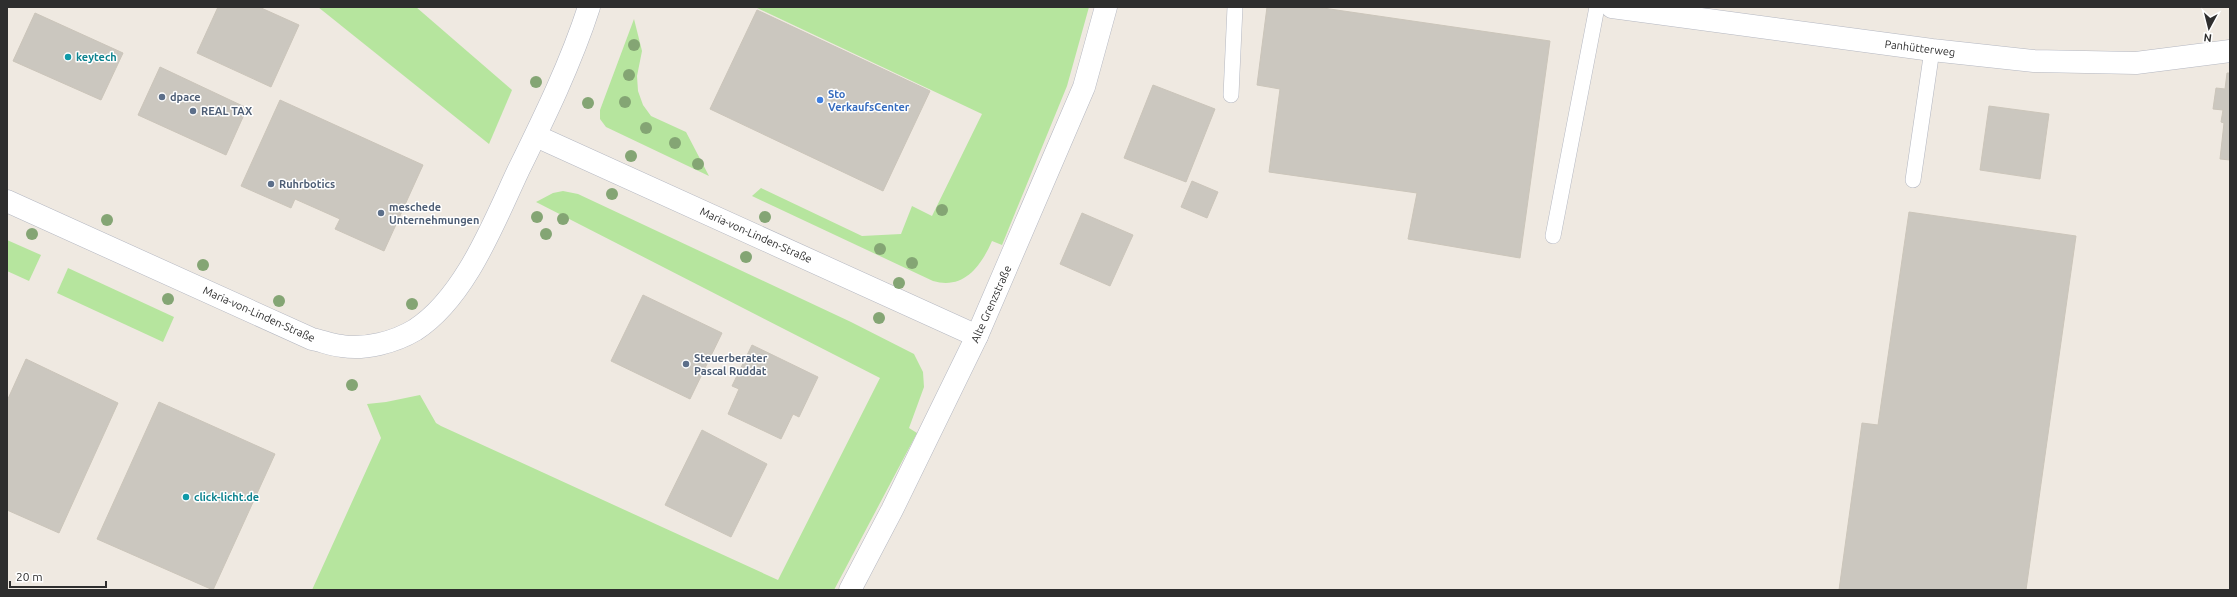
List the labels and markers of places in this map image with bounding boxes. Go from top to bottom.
place label: keytech [76,51,117,63]
marker: keytech [63,52,73,62]
place label: Sto VerkaufsCenter [828,88,910,113]
place label: dpace [170,91,201,103]
marker: dpace [157,92,167,102]
marker: Sto VerkaufsCenter [815,95,825,105]
place label: REAL TAX [201,105,253,117]
marker: REAL TAX [188,106,198,116]
place label: Ruhrbotics [279,178,335,190]
marker: Ruhrbotics [266,179,276,189]
place label: meschede Unternehmungen [389,201,479,226]
marker: meschede Unternehmungen [376,208,386,218]
place label: Steuerberater Pascal Ruddat [694,352,768,377]
marker: Steuerberater Pascal Ruddat [681,359,691,369]
place label: click-licht.de [194,491,259,503]
marker: click-licht.de [181,492,191,502]

